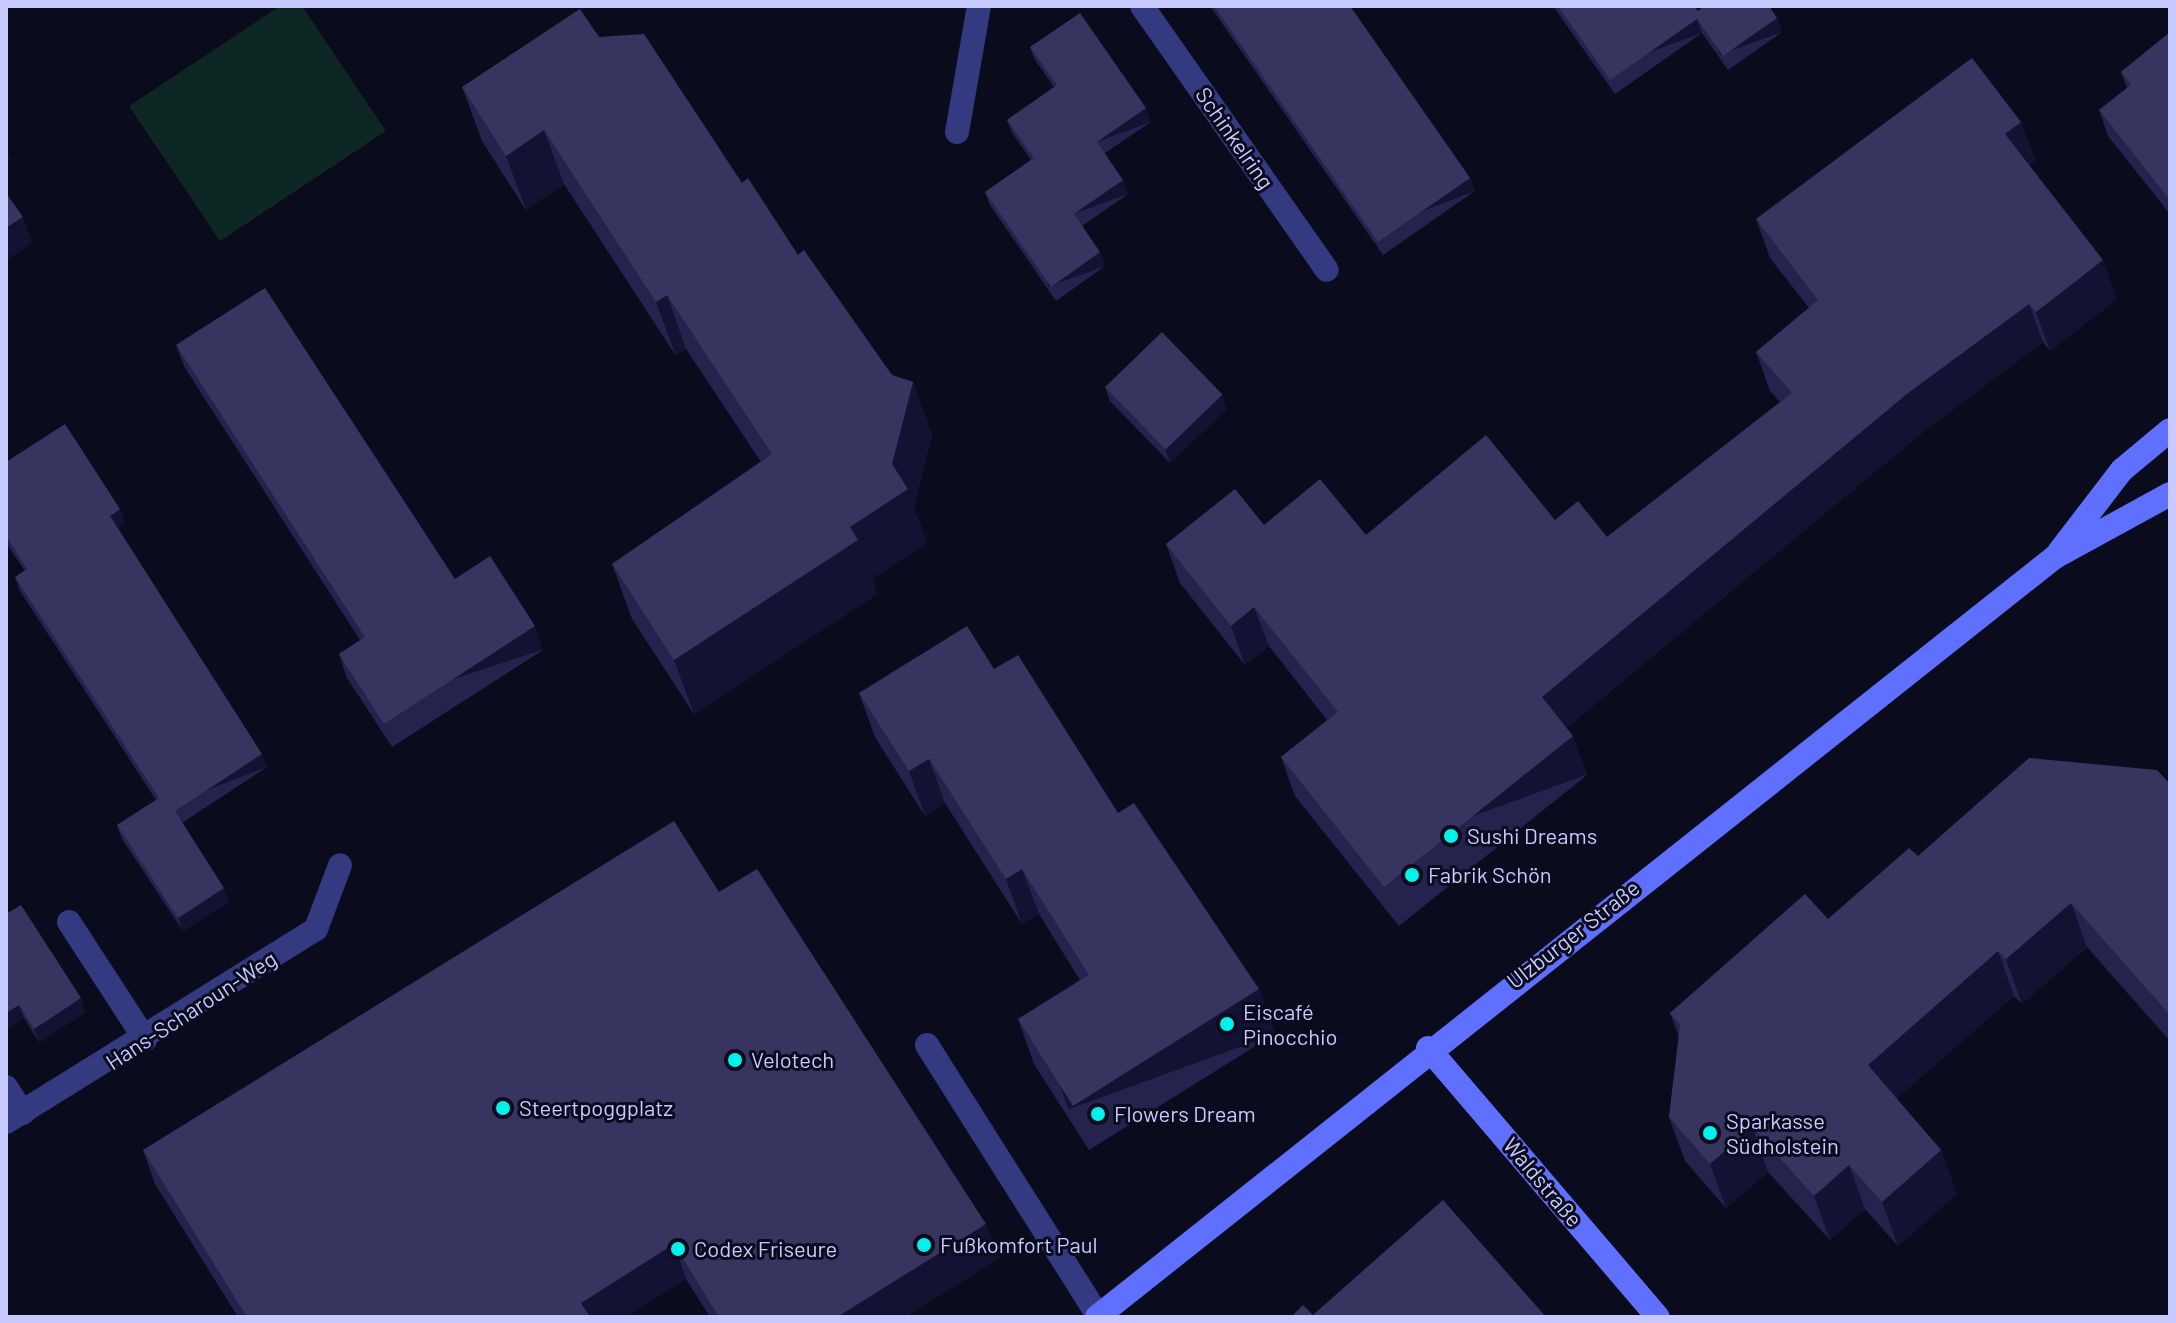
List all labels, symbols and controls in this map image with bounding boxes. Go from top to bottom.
street label: Schinkelring [1190,82,1280,194]
place label: Sushi Dreams [1467,823,1597,849]
marker: Sushi Dreams [1442,827,1460,845]
place label: Fabrik Schön [1428,862,1552,888]
marker: Fabrik Schön [1403,866,1421,884]
street label: Ulzburger Straße [1502,874,1644,994]
street label: Hans-Scharoun-Weg [101,945,281,1075]
place label: Eiscafé Pinocchio [1243,998,1338,1050]
marker: Eiscafé Pinocchio [1218,1015,1236,1033]
place label: Velotech [751,1047,834,1073]
marker: Velotech [726,1051,744,1069]
place label: Steertpoggplatz [519,1095,673,1121]
marker: Steertpoggplatz [494,1099,512,1117]
place label: Flowers Dream [1114,1101,1256,1127]
marker: Flowers Dream [1089,1105,1107,1123]
place label: Sparkasse Südholstein [1726,1107,1839,1158]
marker: Sparkasse Südholstein [1701,1124,1719,1142]
street label: Waldstraße [1498,1132,1588,1232]
place label: Fußkomfort Paul [940,1232,1098,1258]
place label: Codex Friseure [694,1236,837,1262]
marker: Fußkomfort Paul [915,1236,933,1254]
marker: Codex Friseure [669,1240,687,1258]

